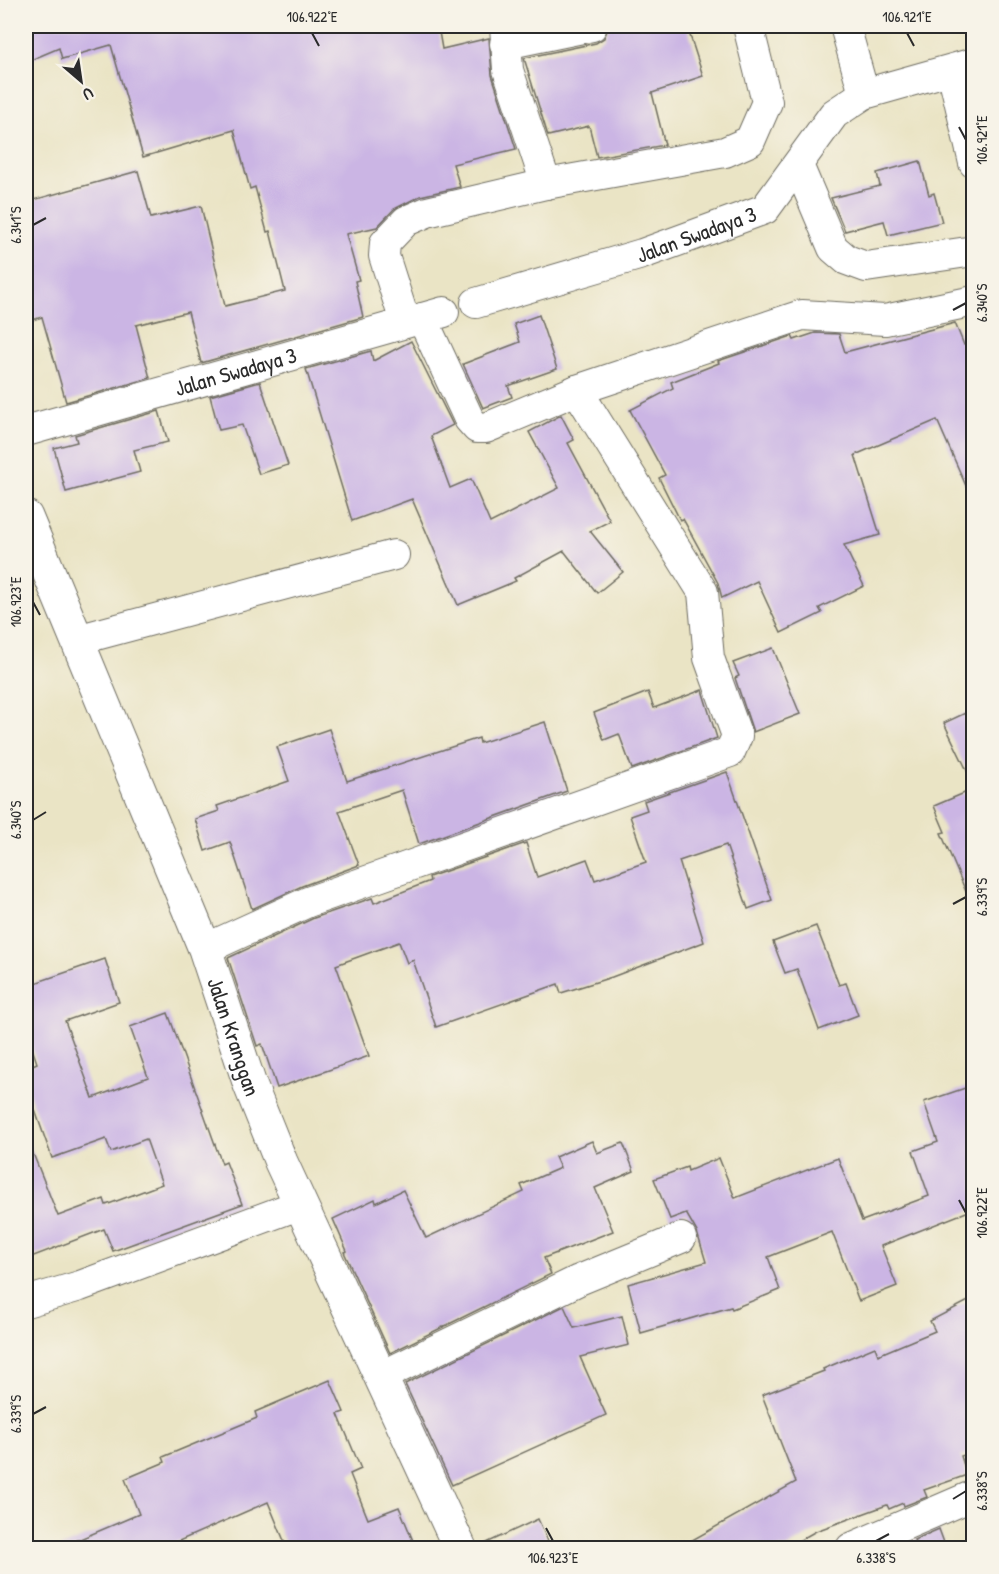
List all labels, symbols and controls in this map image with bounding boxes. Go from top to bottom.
text: 106.922°E [286,6,338,27]
text: 106.921°E [882,6,932,27]
north arrow [51,51,111,111]
text: U [79,82,97,106]
text: 106.921°E [971,115,992,165]
street label: Jalan Swadaya 3 [633,198,760,270]
text: 6.341°S [5,206,26,244]
text: 6.340°S [971,284,992,322]
street label: Jalan Swadaya 3 [171,340,300,403]
text: 106.923°E [5,576,26,627]
text: 6.340°S [5,801,26,839]
text: 6.339°S [971,878,992,916]
street label: Jalan Kranggan [200,974,268,1100]
text: 106.922°E [971,1187,992,1239]
text: 6.339°S [5,1395,26,1433]
text: 6.338°S [971,1471,992,1511]
text: 106.923°E [528,1547,579,1568]
text: 6.338°S [856,1547,896,1568]

